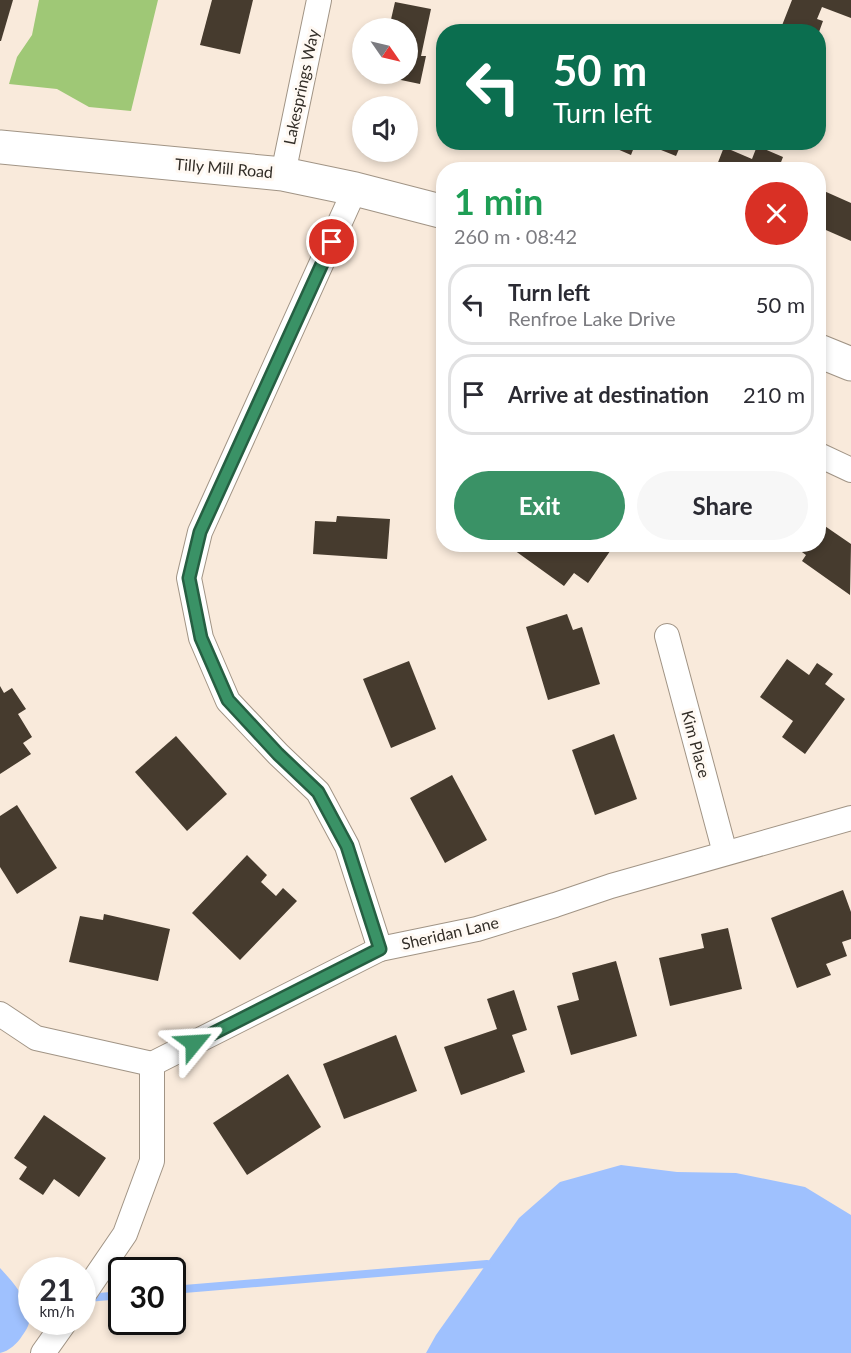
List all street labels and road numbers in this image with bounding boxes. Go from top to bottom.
street label: Lakesprings Way [279,27,322,146]
street label: Tilly Mill Road [174,154,274,181]
street label: Kim Place [678,708,715,780]
street label: Sheridan Lane [399,912,500,953]

